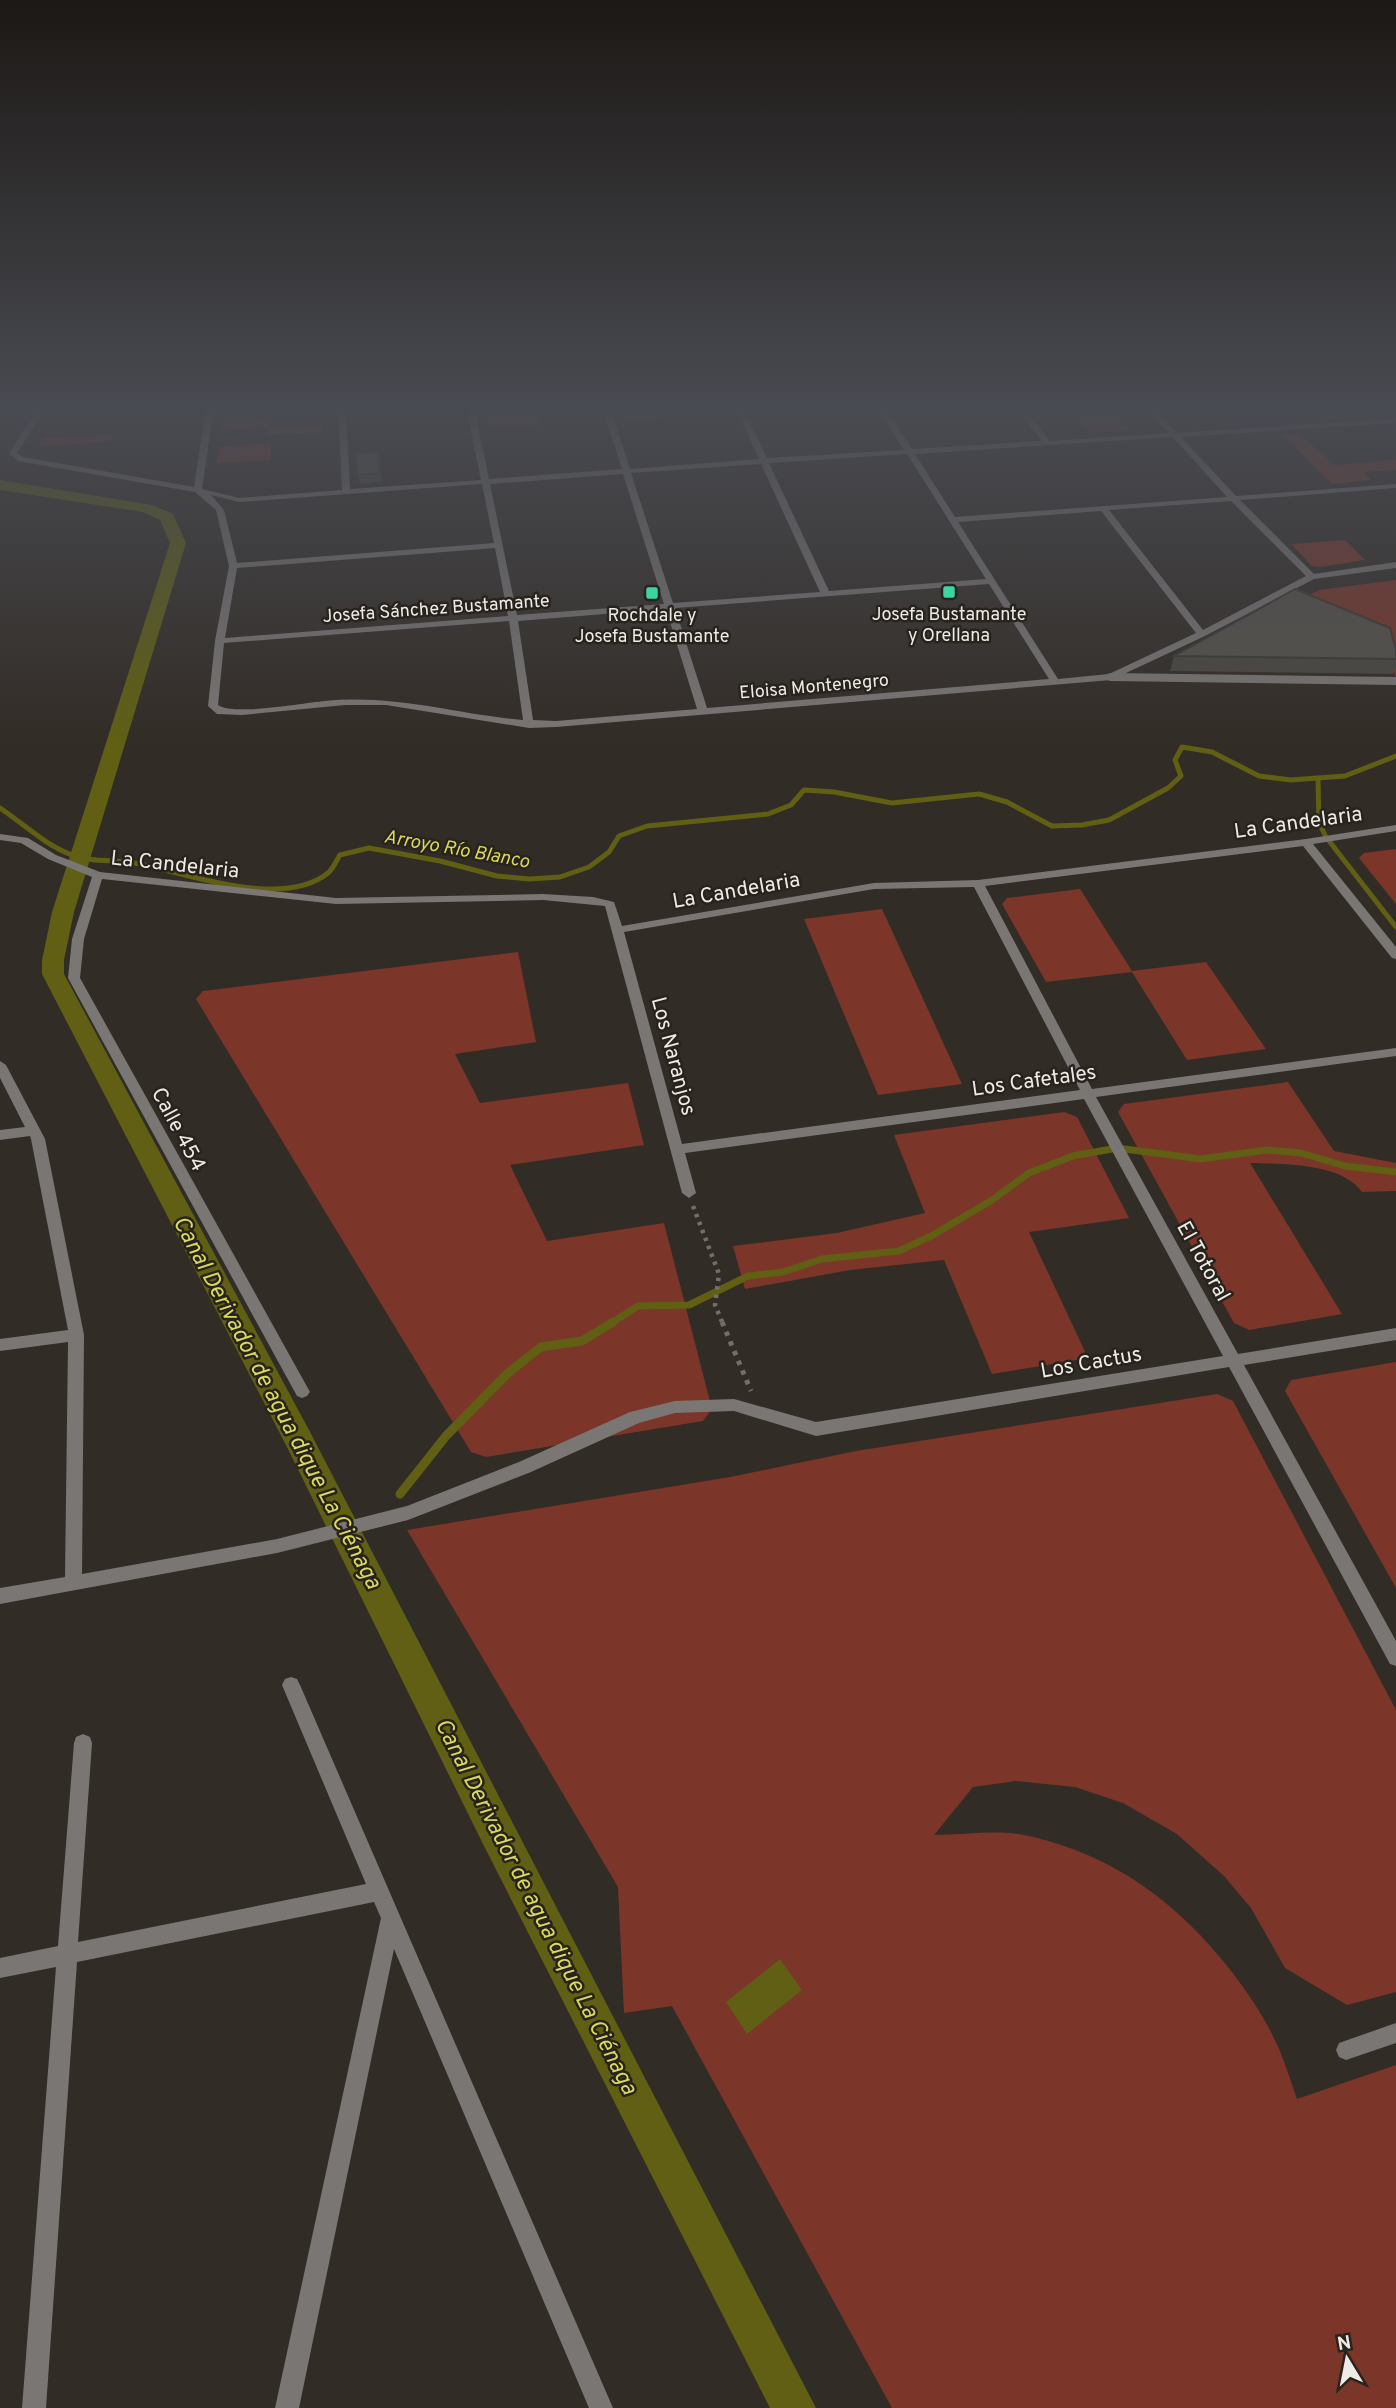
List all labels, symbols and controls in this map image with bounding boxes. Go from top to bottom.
marker: Josefa Bustamante y Orellana [941,584,957,600]
marker: Rochdale y Josefa Bustamante [644,585,660,601]
street label: Josefa Sánchez Bustamante [322,590,550,629]
place label: Josefa Bustamante y Orellana [872,604,1026,648]
place label: Rochdale y Josefa Bustamante [575,605,729,649]
street label: Eloisa Montenegro [738,669,890,705]
street label: La Candelaria [1232,801,1364,846]
water label: Arroyo Río Blanco [382,825,532,875]
street label: La Candelaria [109,845,240,886]
street label: La Candelaria [670,867,802,916]
street label: Los Naranjos [644,994,701,1119]
street label: Los Cafetales [970,1059,1098,1104]
street label: Calle 454 [144,1083,211,1176]
water label: Canal Derivador de agua dique La Ciénaga [165,1212,387,1595]
street label: El Totoral [1170,1217,1236,1307]
street label: Los Cactus [1039,1341,1144,1386]
water label: Canal Derivador de agua dique La Ciénaga [427,1714,643,2100]
north arrow [1312,2324,1382,2394]
text: N [1336,2331,1353,2357]

